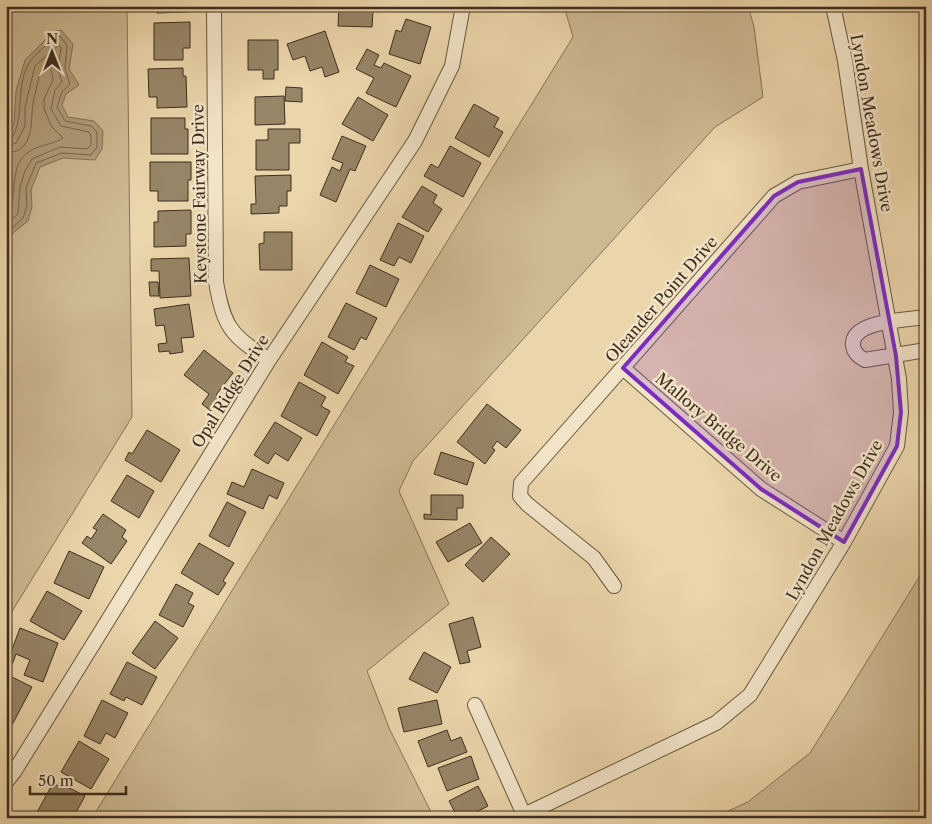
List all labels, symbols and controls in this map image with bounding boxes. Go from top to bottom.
north arrow [28,28,78,78]
text: N [46,30,58,48]
street label: Lyndon Meadows Drive [846,32,898,214]
street label: Keystone Fairway Drive [187,104,211,284]
street label: Oleander Point Drive [601,232,721,366]
street label: Opal Ridge Drive [187,331,273,451]
street label: Mallory Bridge Drive [652,368,786,486]
street label: Lyndon Meadows Drive [782,436,887,604]
scale bar [30,764,126,796]
text: 50 m [38,771,74,790]

